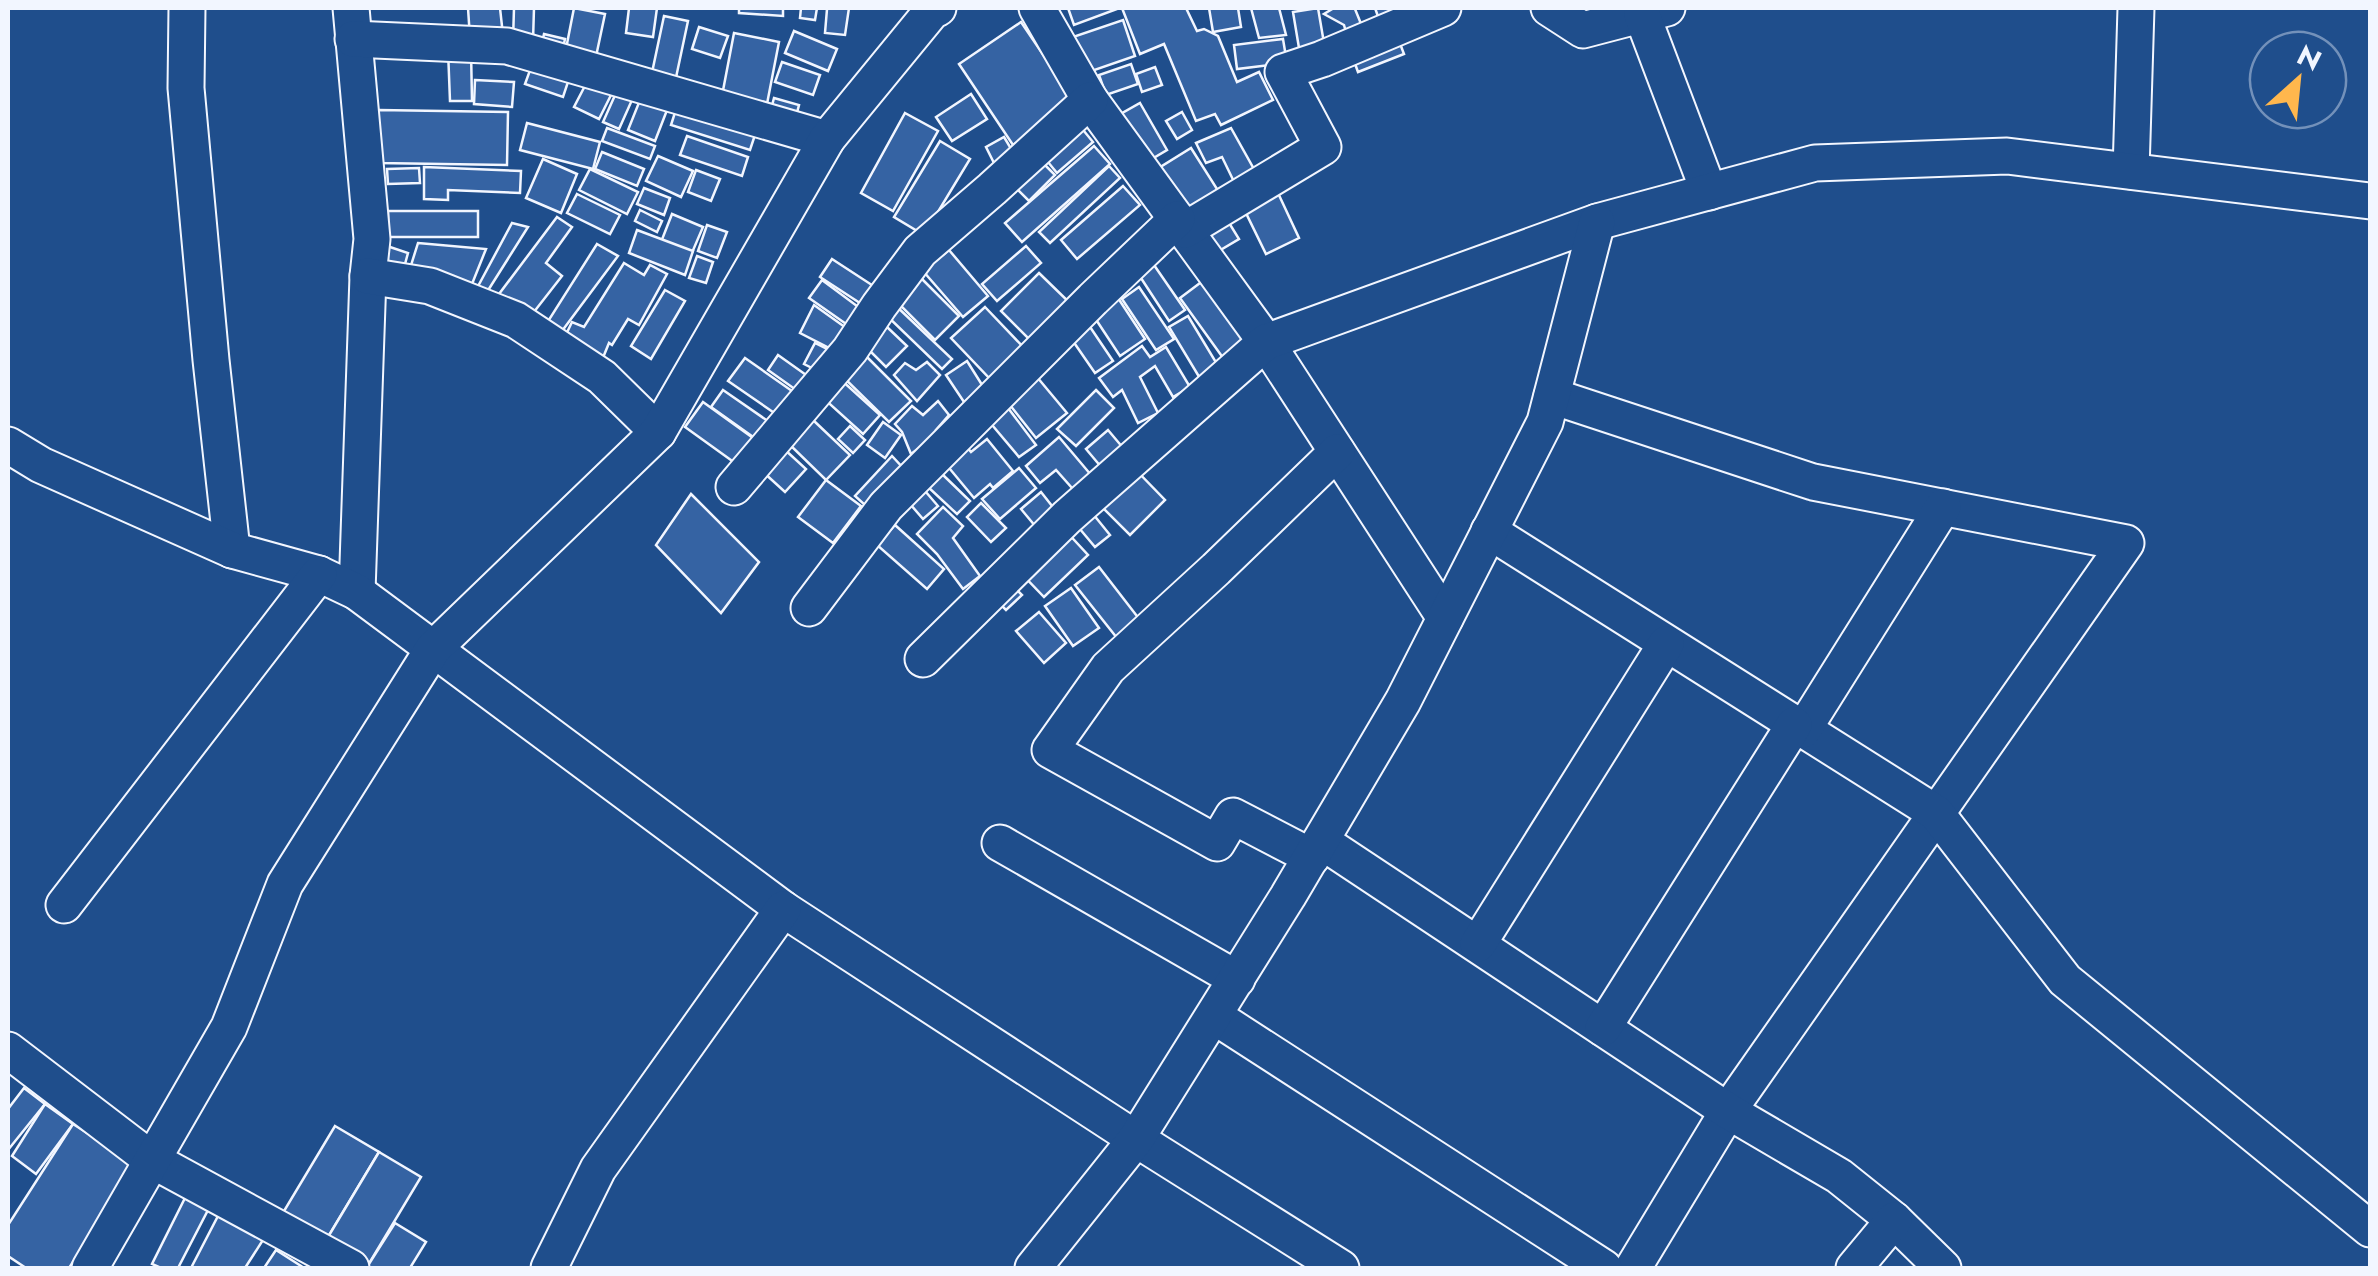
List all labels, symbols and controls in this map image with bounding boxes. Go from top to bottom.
north arrow [2248,30,2348,130]
text: N [2290,35,2328,81]

